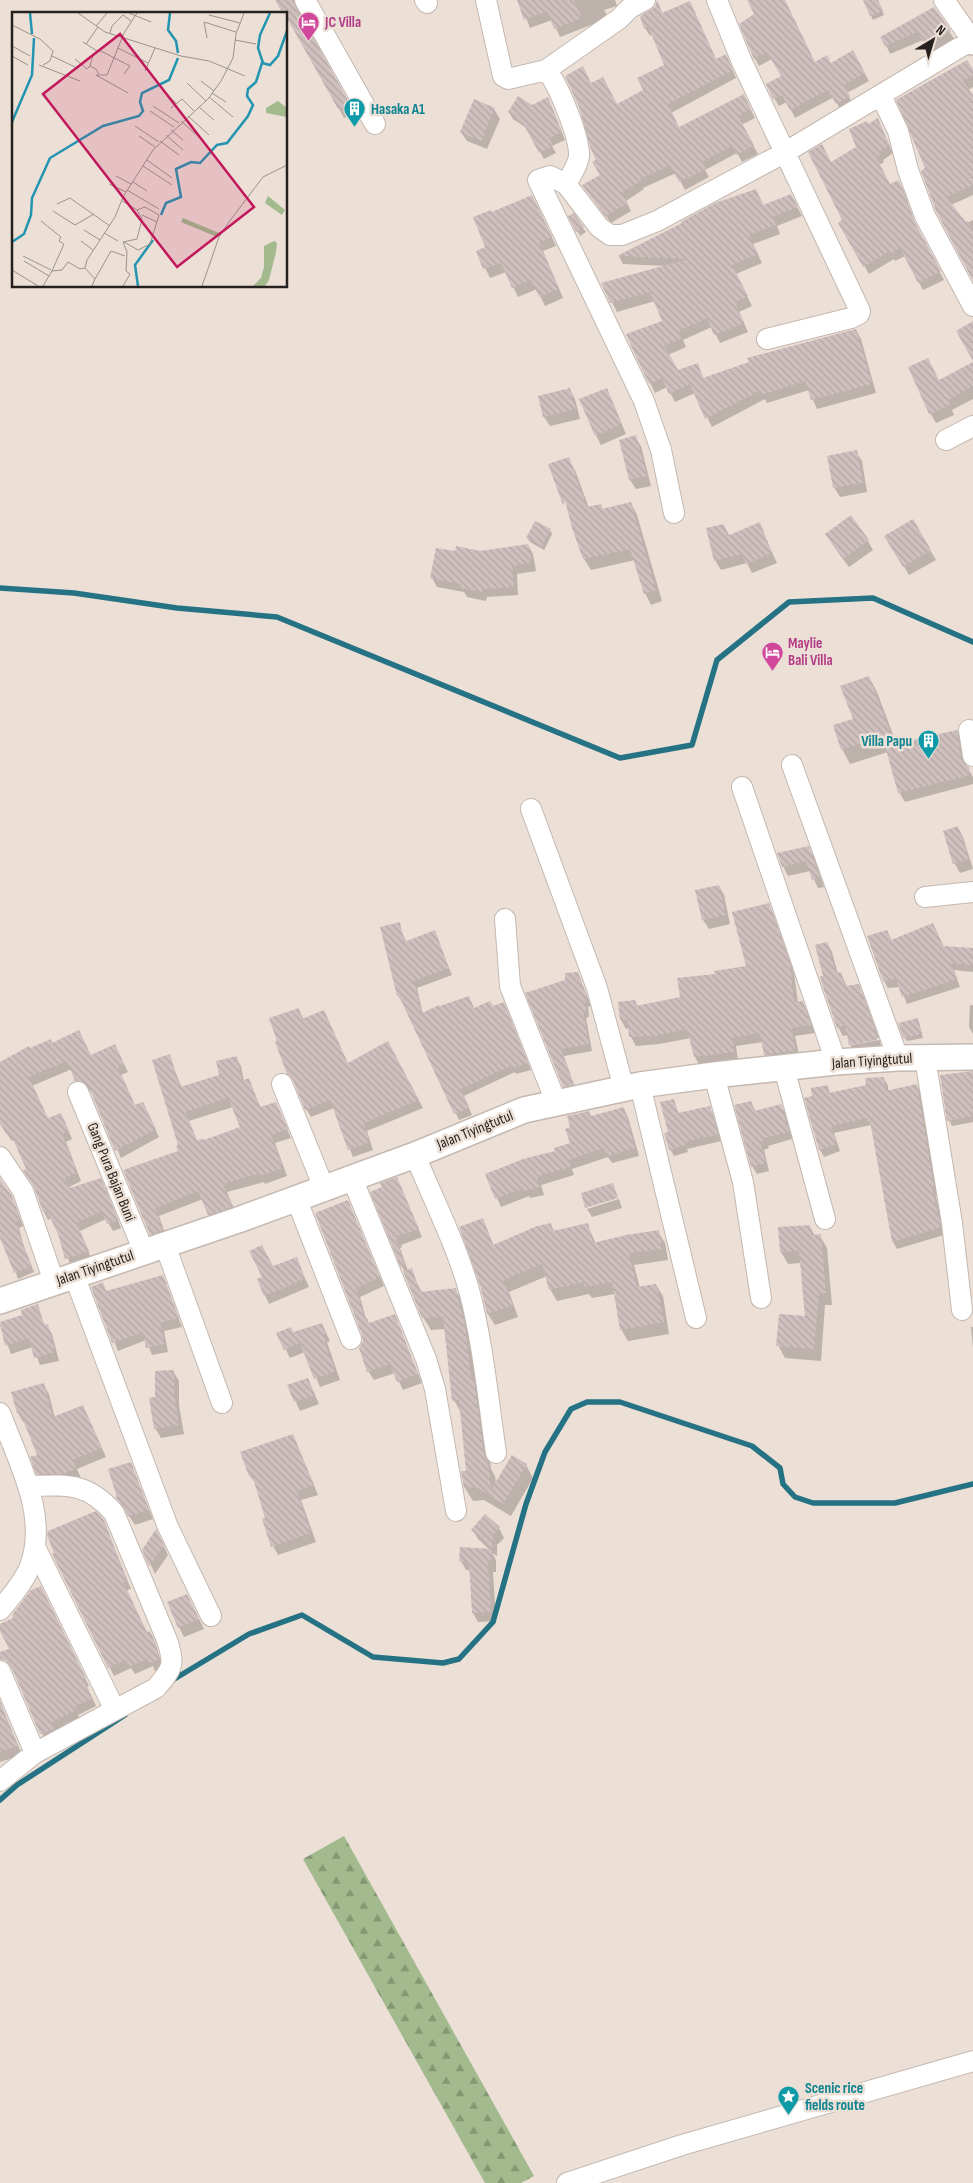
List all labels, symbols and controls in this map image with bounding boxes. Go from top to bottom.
hotel icon: JC Villa [297,10,321,41]
inset map [12,12,288,288]
place label: JC Villa [324,13,361,32]
north arrow [908,15,958,65]
text: N [933,21,949,39]
building icon: Hasaka A1 [343,97,367,128]
place label: Hasaka A1 [371,100,425,119]
place label: Maylie Bali Villa [788,634,833,670]
hotel icon: Maylie Bali Villa [760,640,784,671]
building icon: Villa Papu [916,729,940,760]
place label: Villa Papu [861,732,912,751]
street label: Jalan Tiyingtutul [830,1049,913,1073]
street label: Jalan Tiyingtutul [433,1106,516,1154]
street label: Gang Pura Bajan Buni [83,1120,139,1224]
street label: Jalan Tiyingtutul [53,1246,136,1290]
place label: Scenic rice fields route [805,2079,865,2115]
place icon: Scenic rice fields route [777,2085,801,2116]

